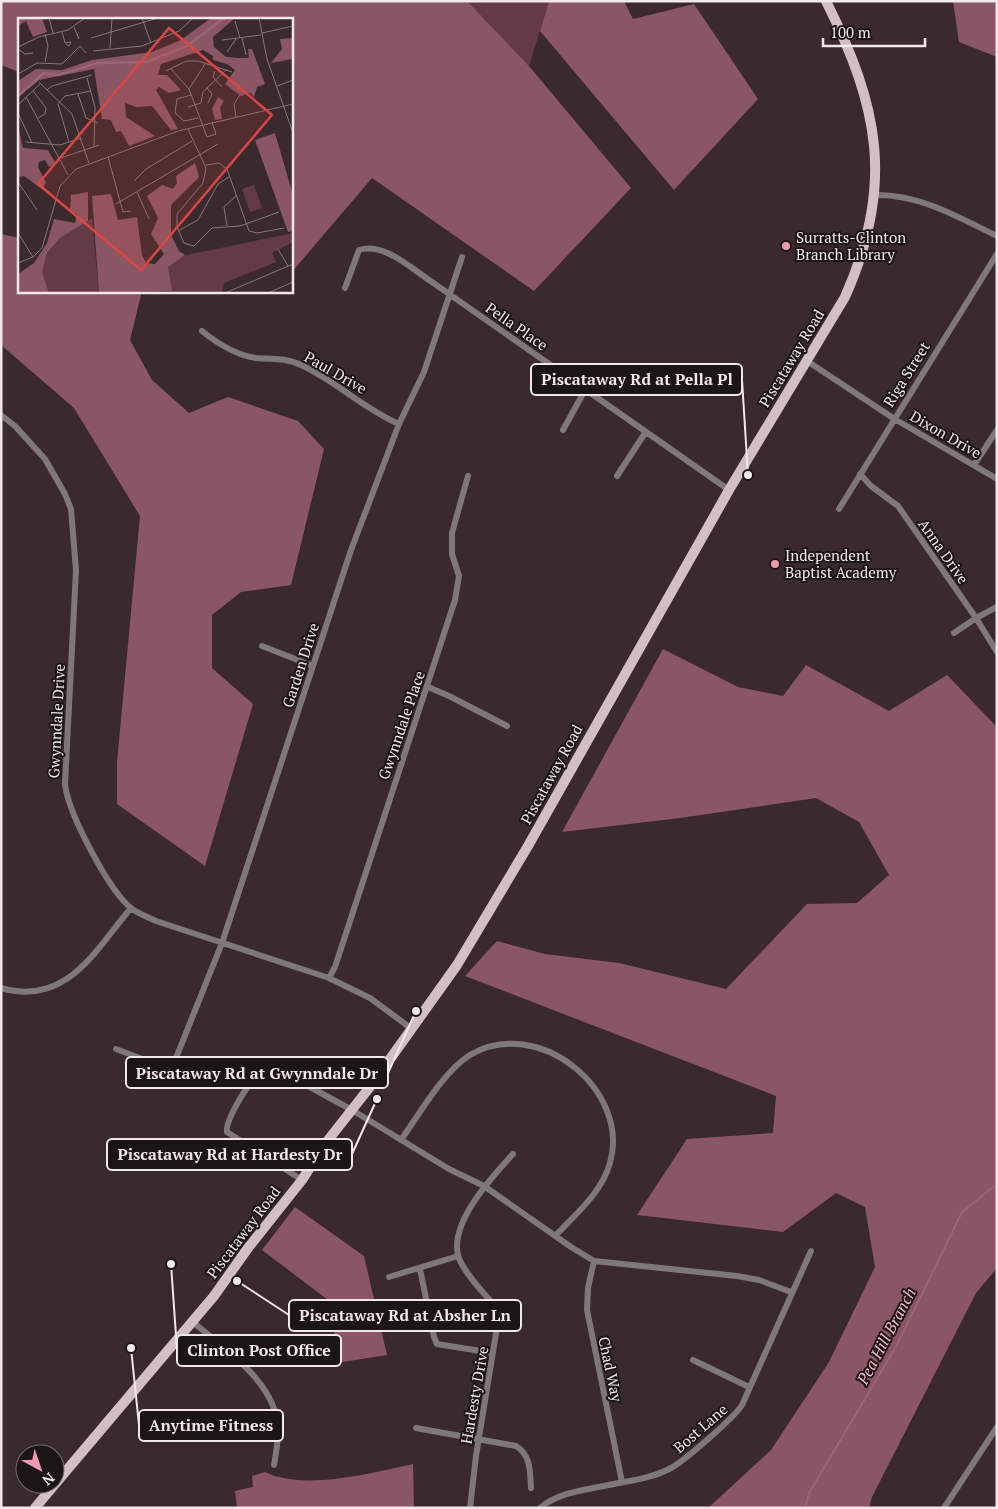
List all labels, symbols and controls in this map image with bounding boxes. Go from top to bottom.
scale bar [823,15,926,47]
inset map [18,18,292,292]
text: 100 m [830,22,871,42]
place label: Surratts-Clinton Branch Library [796,227,906,264]
marker: Surratts-Clinton Branch Library [780,240,792,252]
street label: Pella Place [482,297,552,355]
street label: Piscataway Road [754,305,828,411]
street label: Riga Street [878,337,934,410]
street label: Paul Drive [301,346,371,398]
callout: Piscataway Rd at Pella Pl [531,364,742,395]
text: Piscataway Rd at Pella Pl [541,368,733,390]
street label: Dixon Drive [907,405,985,463]
street label: Anna Drive [914,515,974,587]
place label: Independent Baptist Academy [785,545,897,582]
marker: Independent Baptist Academy [769,558,781,570]
street label: Garden Drive [277,620,323,710]
street label: Gwynndale Drive [43,663,69,779]
street label: Gwynndale Place [373,668,429,782]
street label: Piscataway Road [515,721,587,827]
callout: Piscataway Rd at Gwynndale Dr [126,1057,388,1088]
text: Piscataway Rd at Gwynndale Dr [136,1062,378,1084]
callout: Piscataway Rd at Hardesty Dr [107,1139,352,1170]
text: Piscataway Rd at Hardesty Dr [118,1143,343,1165]
street label: Piscataway Road [202,1182,284,1282]
water label: Pea Hill Branch [851,1284,921,1389]
callout: Piscataway Rd at Absher Ln [289,1300,521,1331]
text: Piscataway Rd at Absher Ln [299,1304,511,1326]
callout: Clinton Post Office [177,1335,341,1366]
street label: Chad Way [594,1335,628,1404]
text: Clinton Post Office [187,1339,331,1361]
street label: Hardesty Drive [456,1344,492,1446]
street label: Bost Lane [669,1399,731,1457]
callout: Anytime Fitness [139,1410,283,1441]
text: Anytime Fitness [149,1414,273,1436]
north arrow [15,1444,65,1494]
text: N [38,1469,59,1490]

